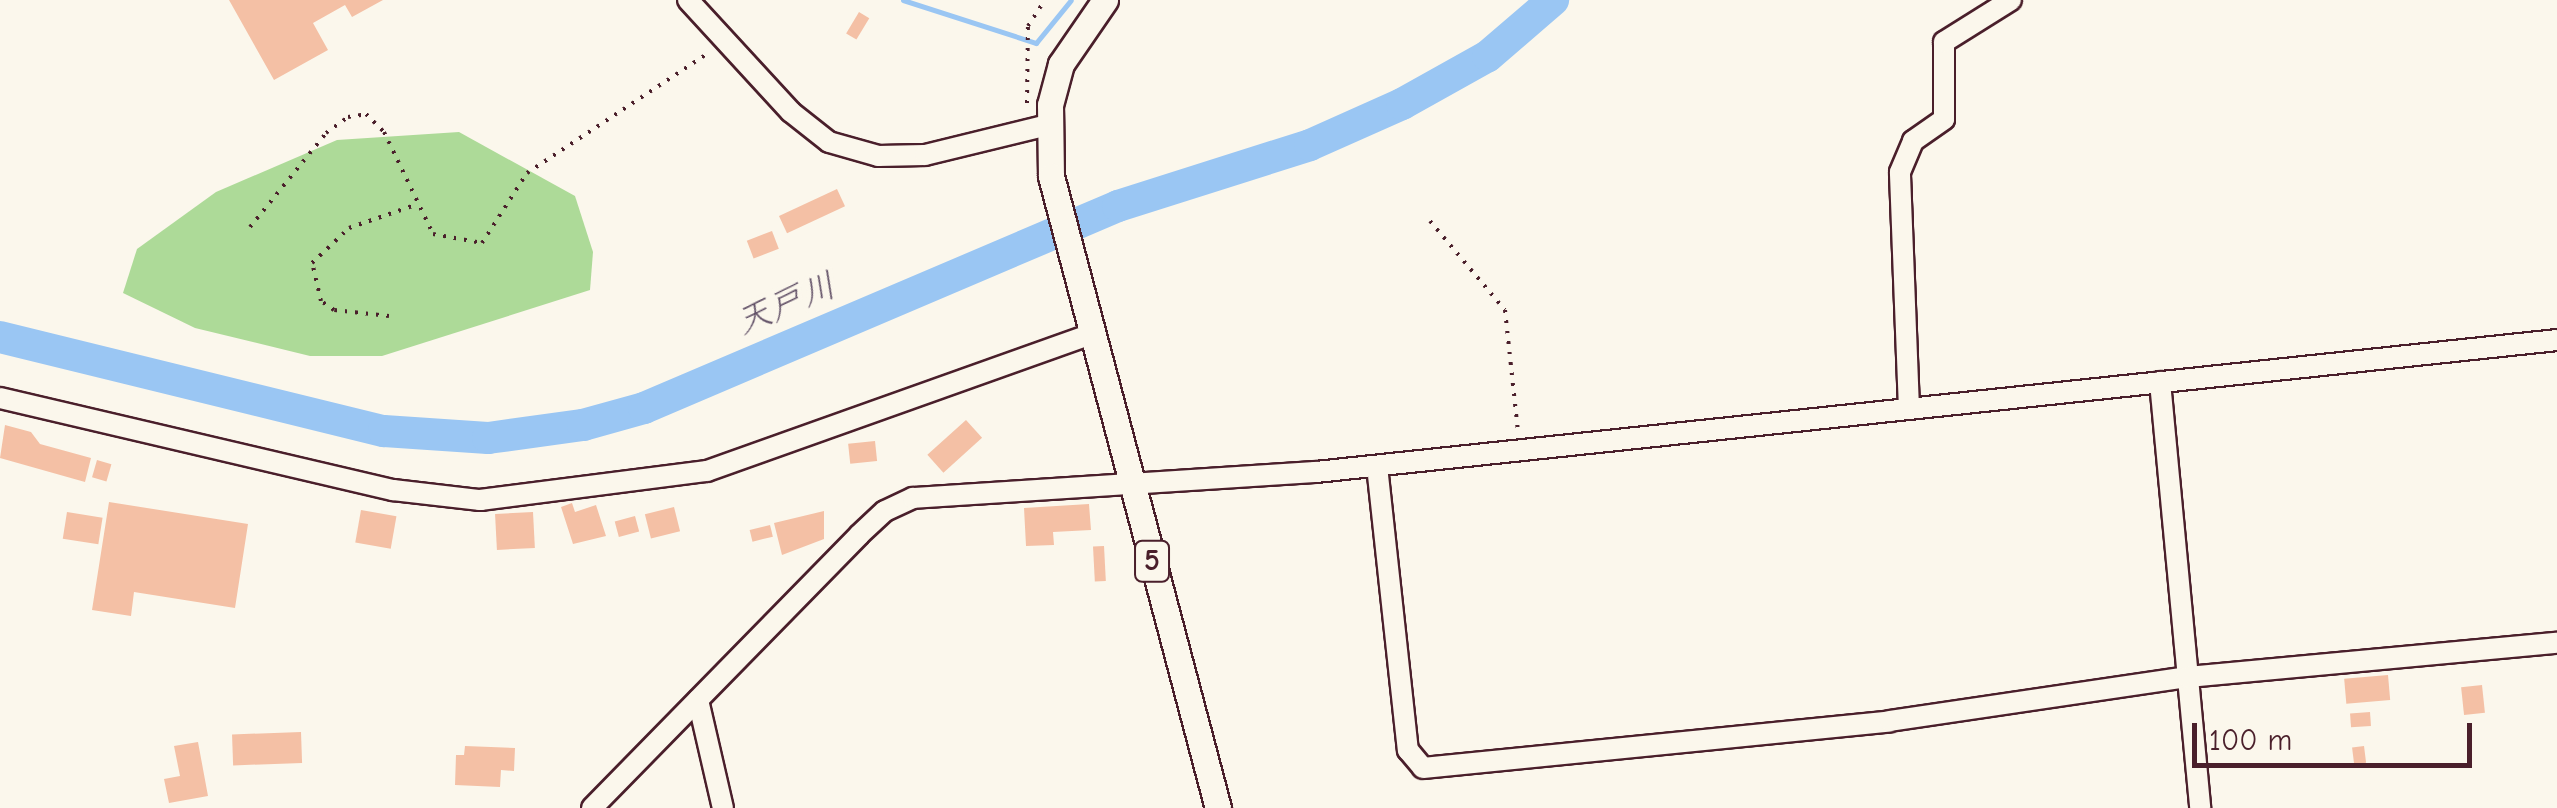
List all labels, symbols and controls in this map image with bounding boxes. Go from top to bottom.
water label: 天戸川 [729,264,843,344]
road number: 5 [1132,536,1172,586]
scale bar [2197,703,2477,765]
text: 100 m [2209,723,2292,758]

